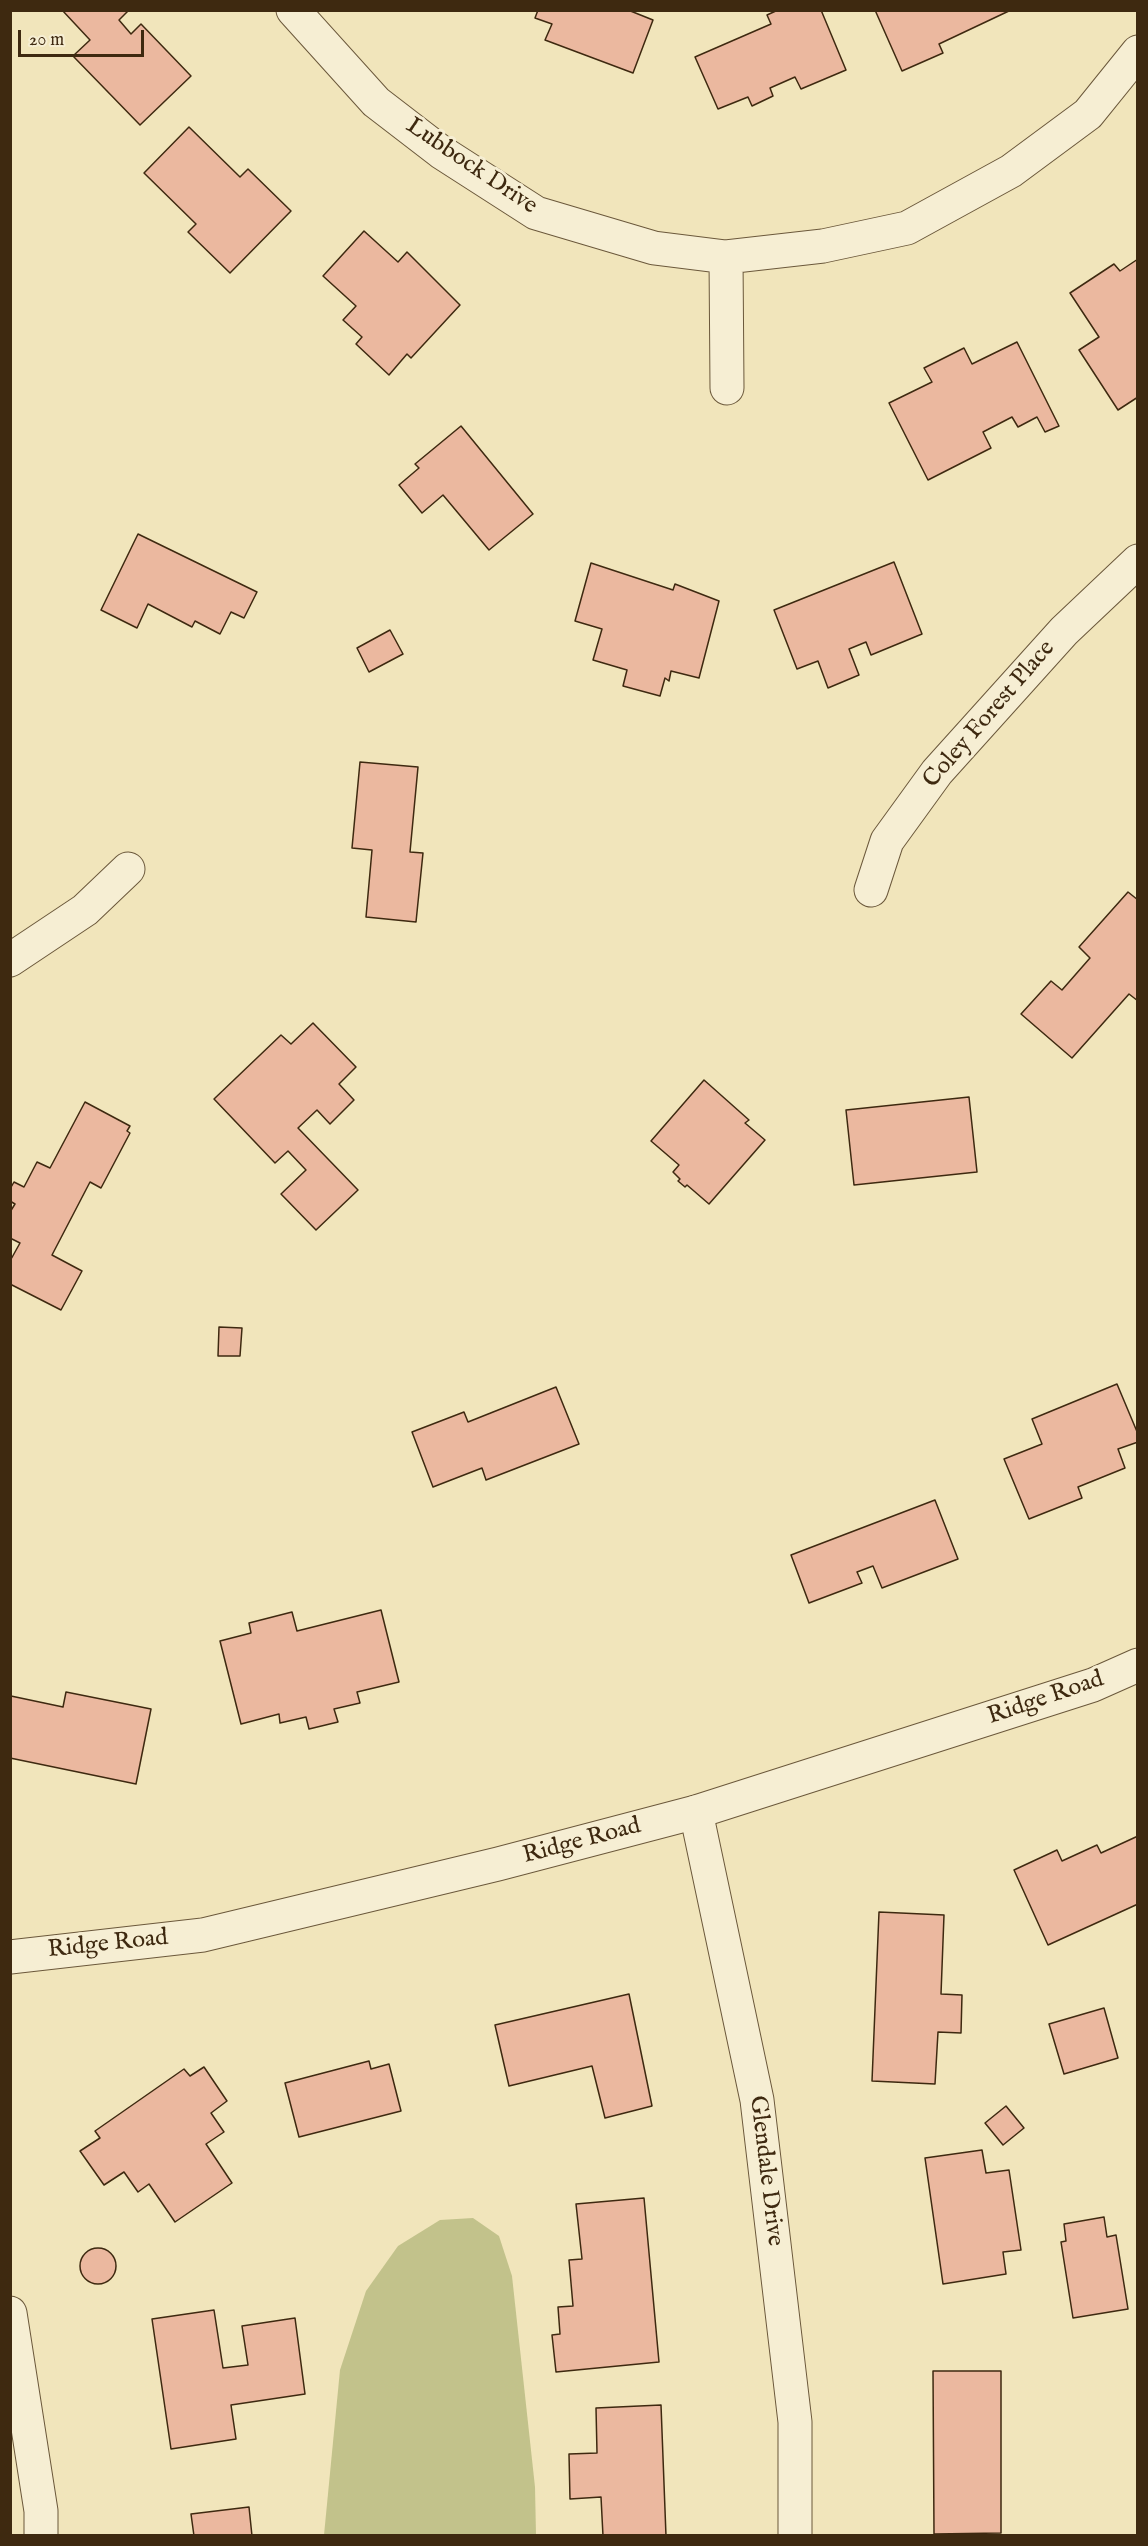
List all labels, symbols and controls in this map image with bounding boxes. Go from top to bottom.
scale bar [21,18,147,56]
text: 20 m [29,29,64,52]
street label: Lubbock Drive [400,112,542,222]
street label: Coley Forest Place [918,635,1062,795]
street label: Ridge Road [984,1666,1108,1732]
street label: Ridge Road [520,1812,644,1872]
street label: Ridge Road [46,1924,170,1966]
street label: Glendale Drive [741,2094,789,2248]

